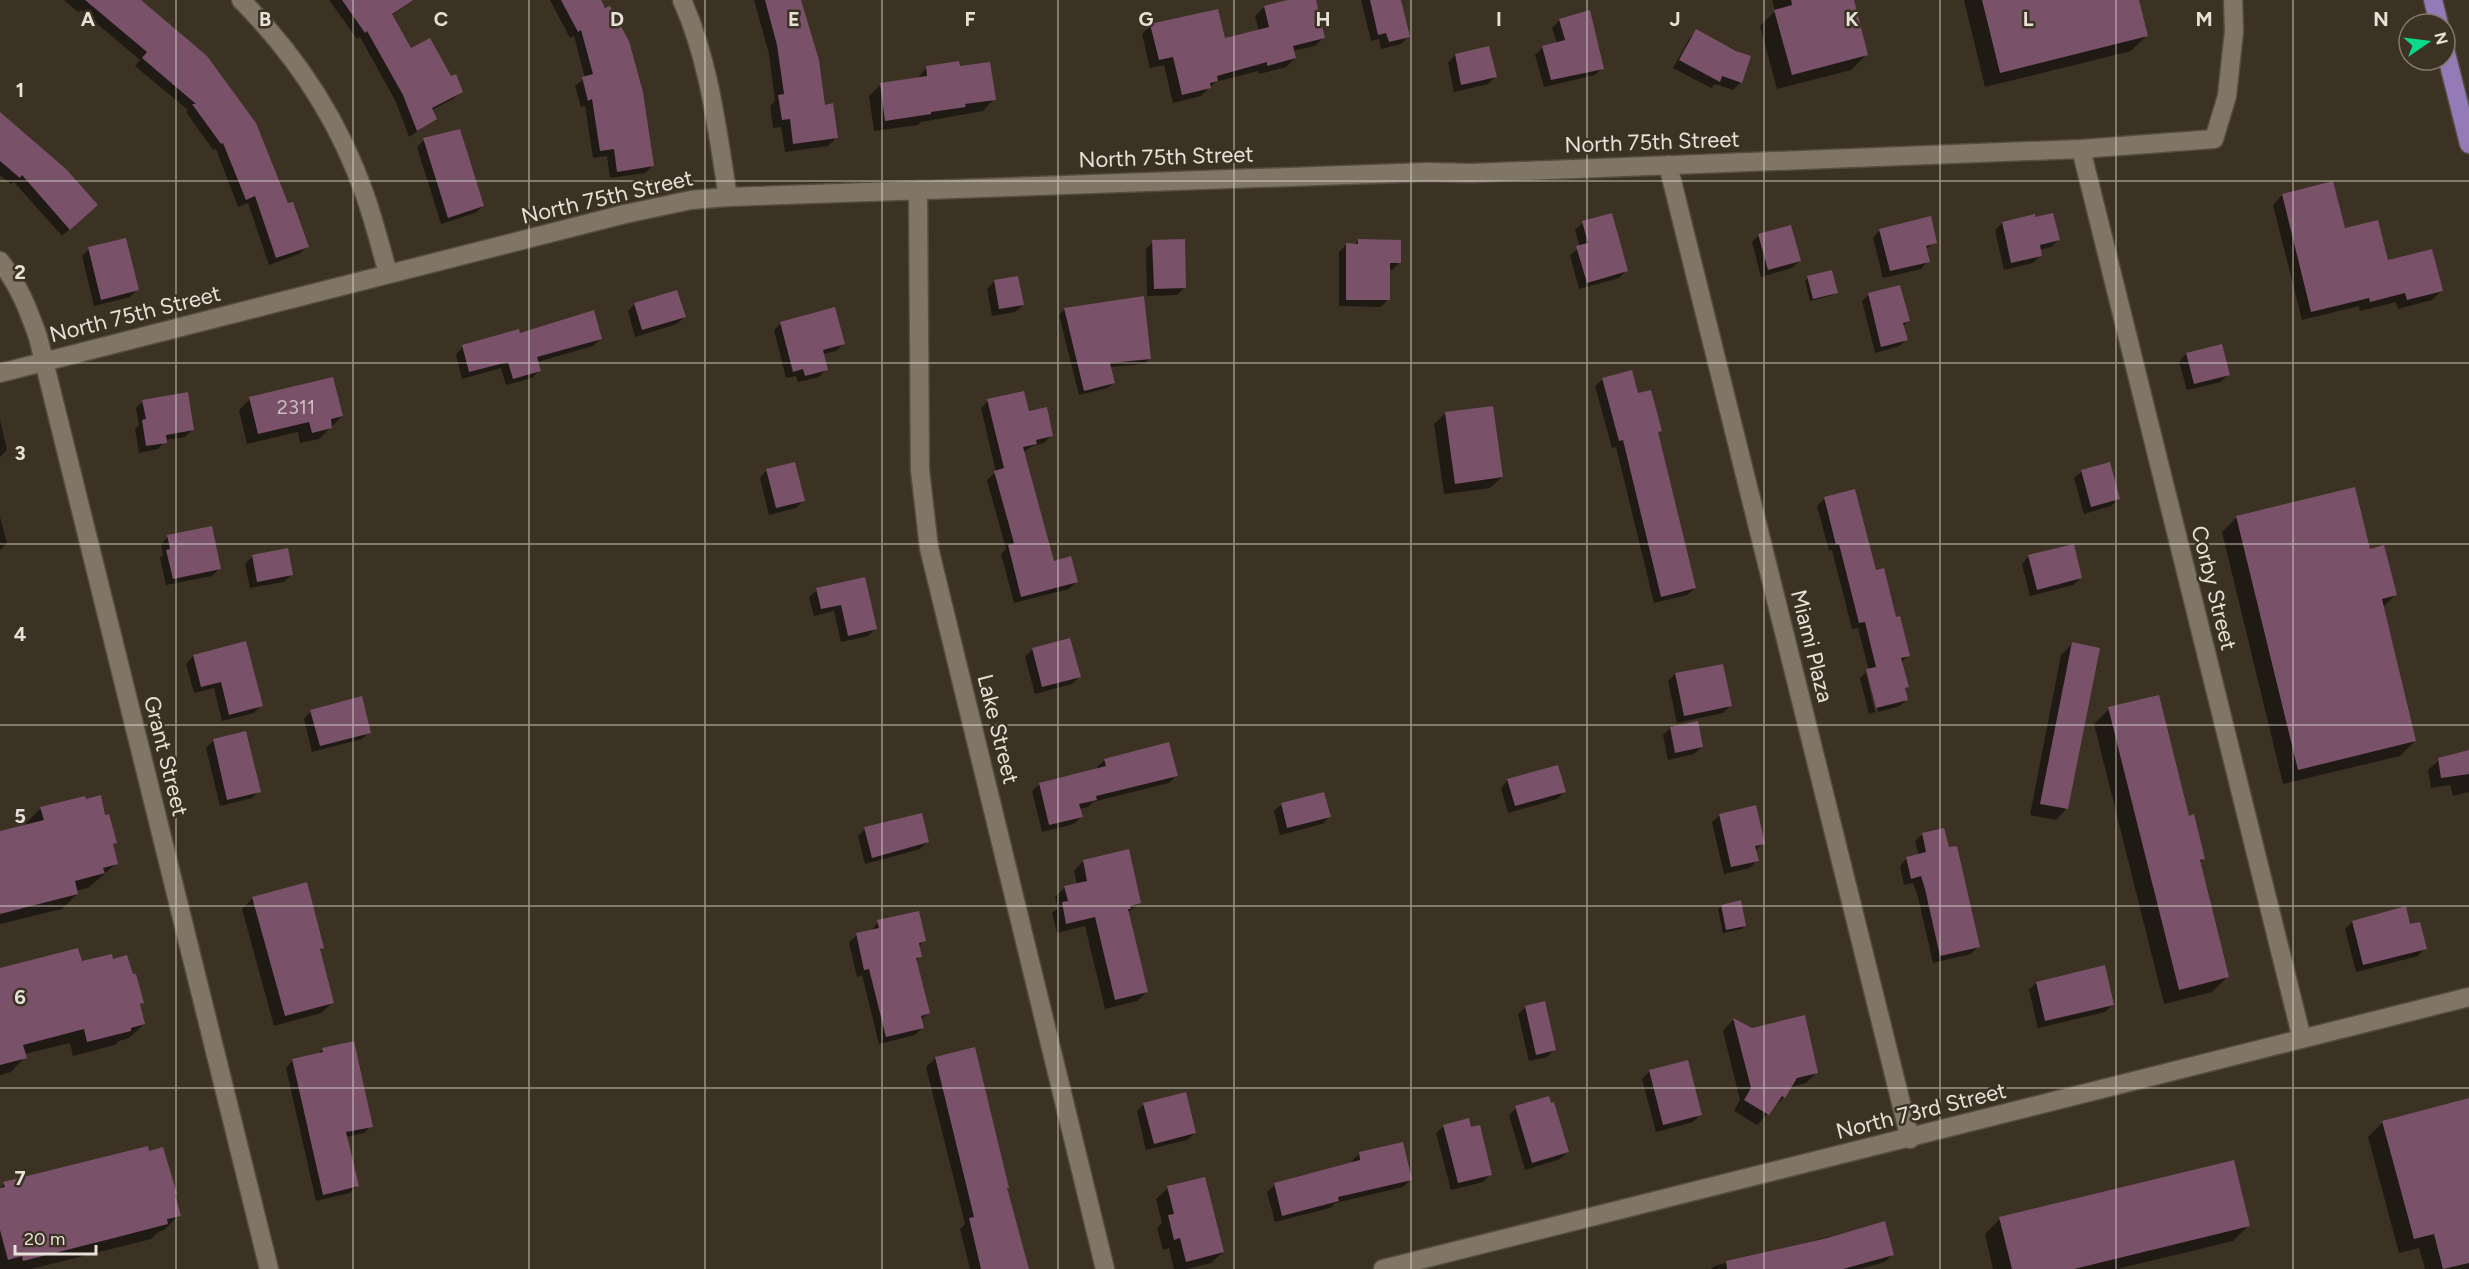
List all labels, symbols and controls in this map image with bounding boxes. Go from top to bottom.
text: A [81,7,96,31]
text: B [259,7,271,31]
text: C [434,7,448,31]
text: D [610,7,624,31]
text: E [788,7,800,31]
text: F [964,7,976,31]
text: G [1139,7,1154,31]
text: H [1316,7,1331,31]
text: I [1496,7,1502,31]
text: J [1669,7,1681,31]
text: K [1845,7,1859,31]
text: L [2023,7,2034,31]
text: M [2195,7,2213,31]
text: N [2373,7,2389,31]
north arrow [2397,12,2457,72]
text: N [2430,30,2452,47]
text: 1 [16,78,24,102]
street label: North 75th Street [1564,125,1740,159]
street label: North 75th Street [1078,140,1254,174]
street label: North 75th Street [519,164,695,230]
text: 2 [14,260,26,284]
street label: North 75th Street [47,280,223,348]
house number: 2311 [277,395,315,419]
text: 3 [14,441,26,465]
street label: Corby Street [2186,523,2242,653]
street label: Miami Plaza [1785,587,1839,705]
text: 4 [14,622,27,646]
street label: Lake Street [971,671,1025,787]
street label: Grant Street [138,693,194,819]
text: 5 [14,804,26,828]
text: 6 [14,985,26,1009]
street label: North 73rd Street [1833,1077,2009,1145]
text: 7 [14,1166,26,1190]
scale bar [15,1218,96,1256]
text: 20 m [24,1228,65,1250]

